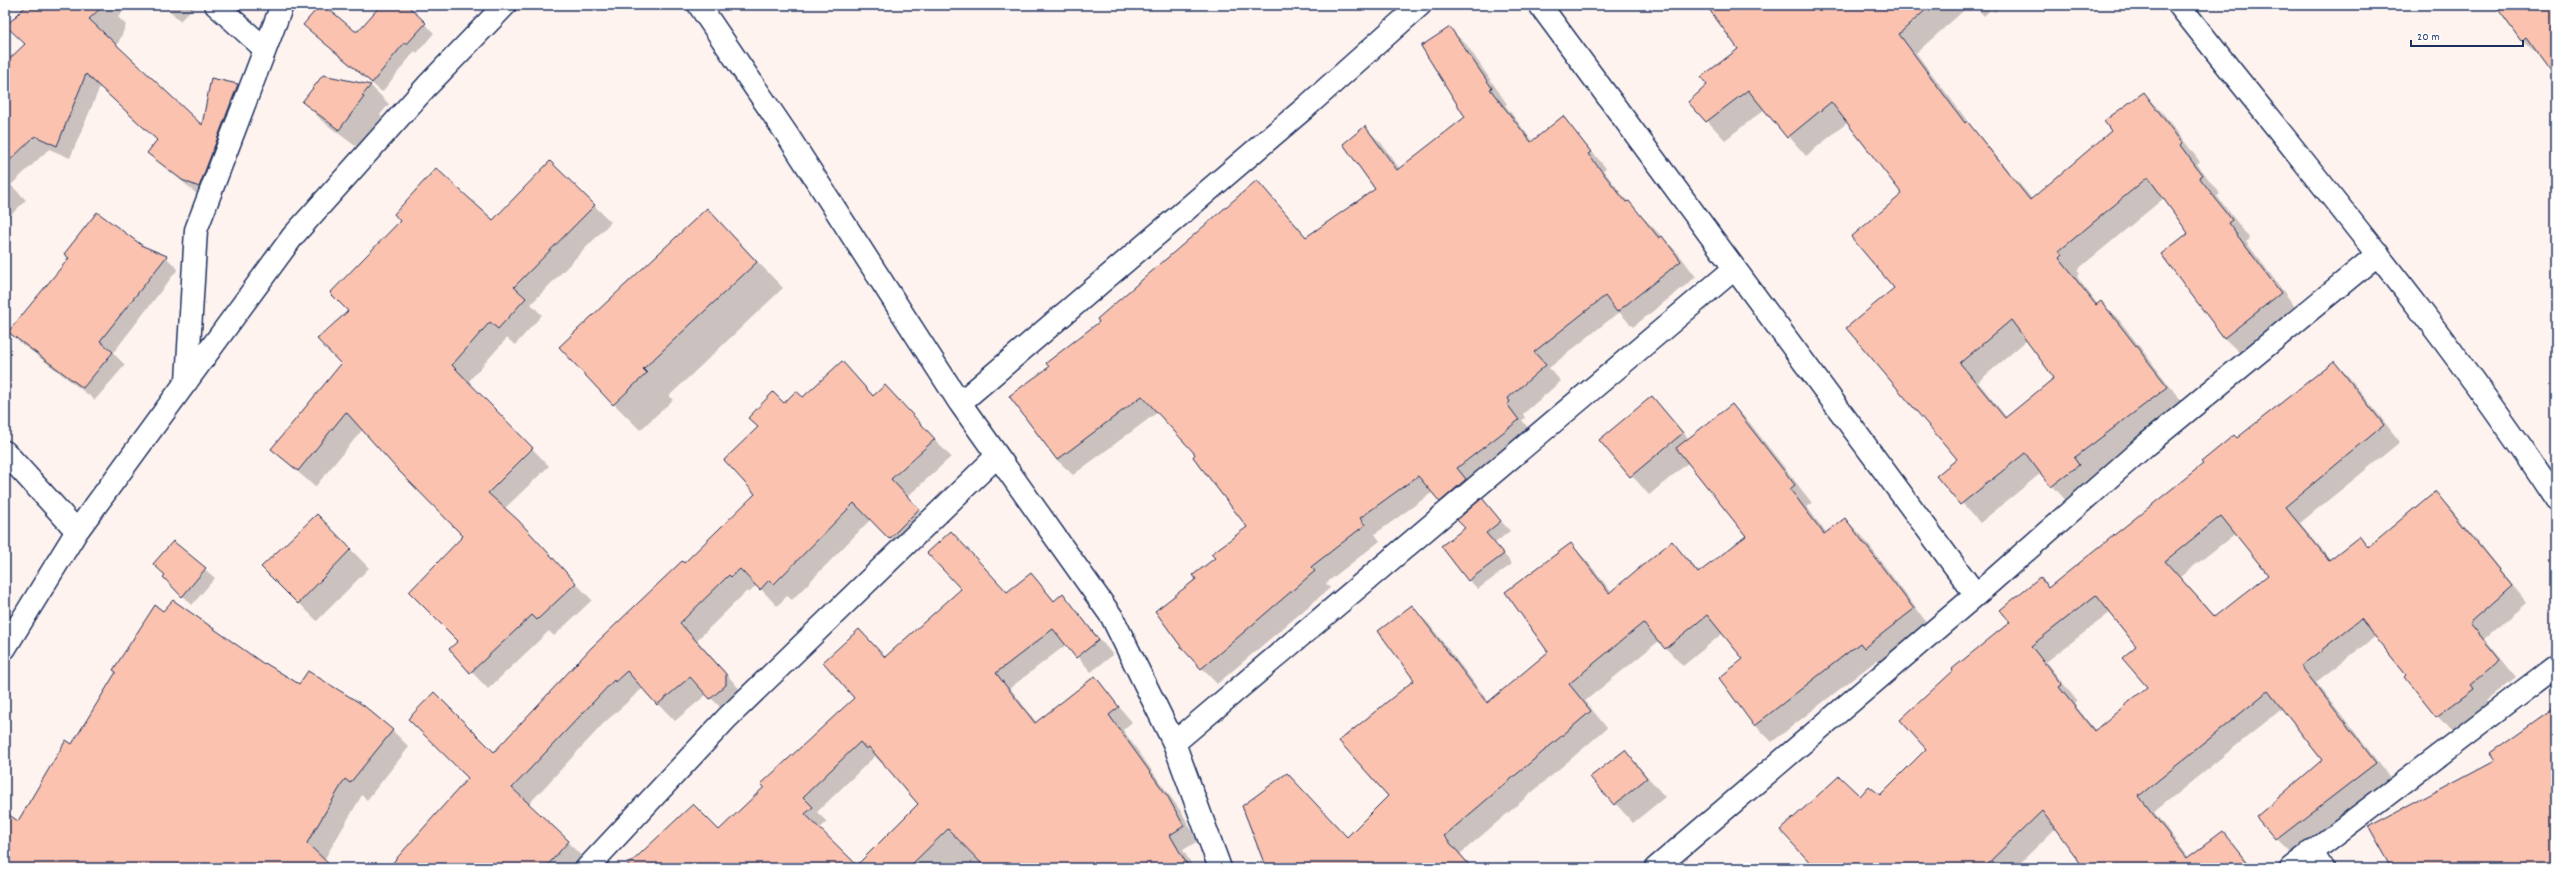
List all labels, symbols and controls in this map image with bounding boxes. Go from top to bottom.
scale bar [2411,22,2523,48]
text: 20 m [2417,29,2440,46]

